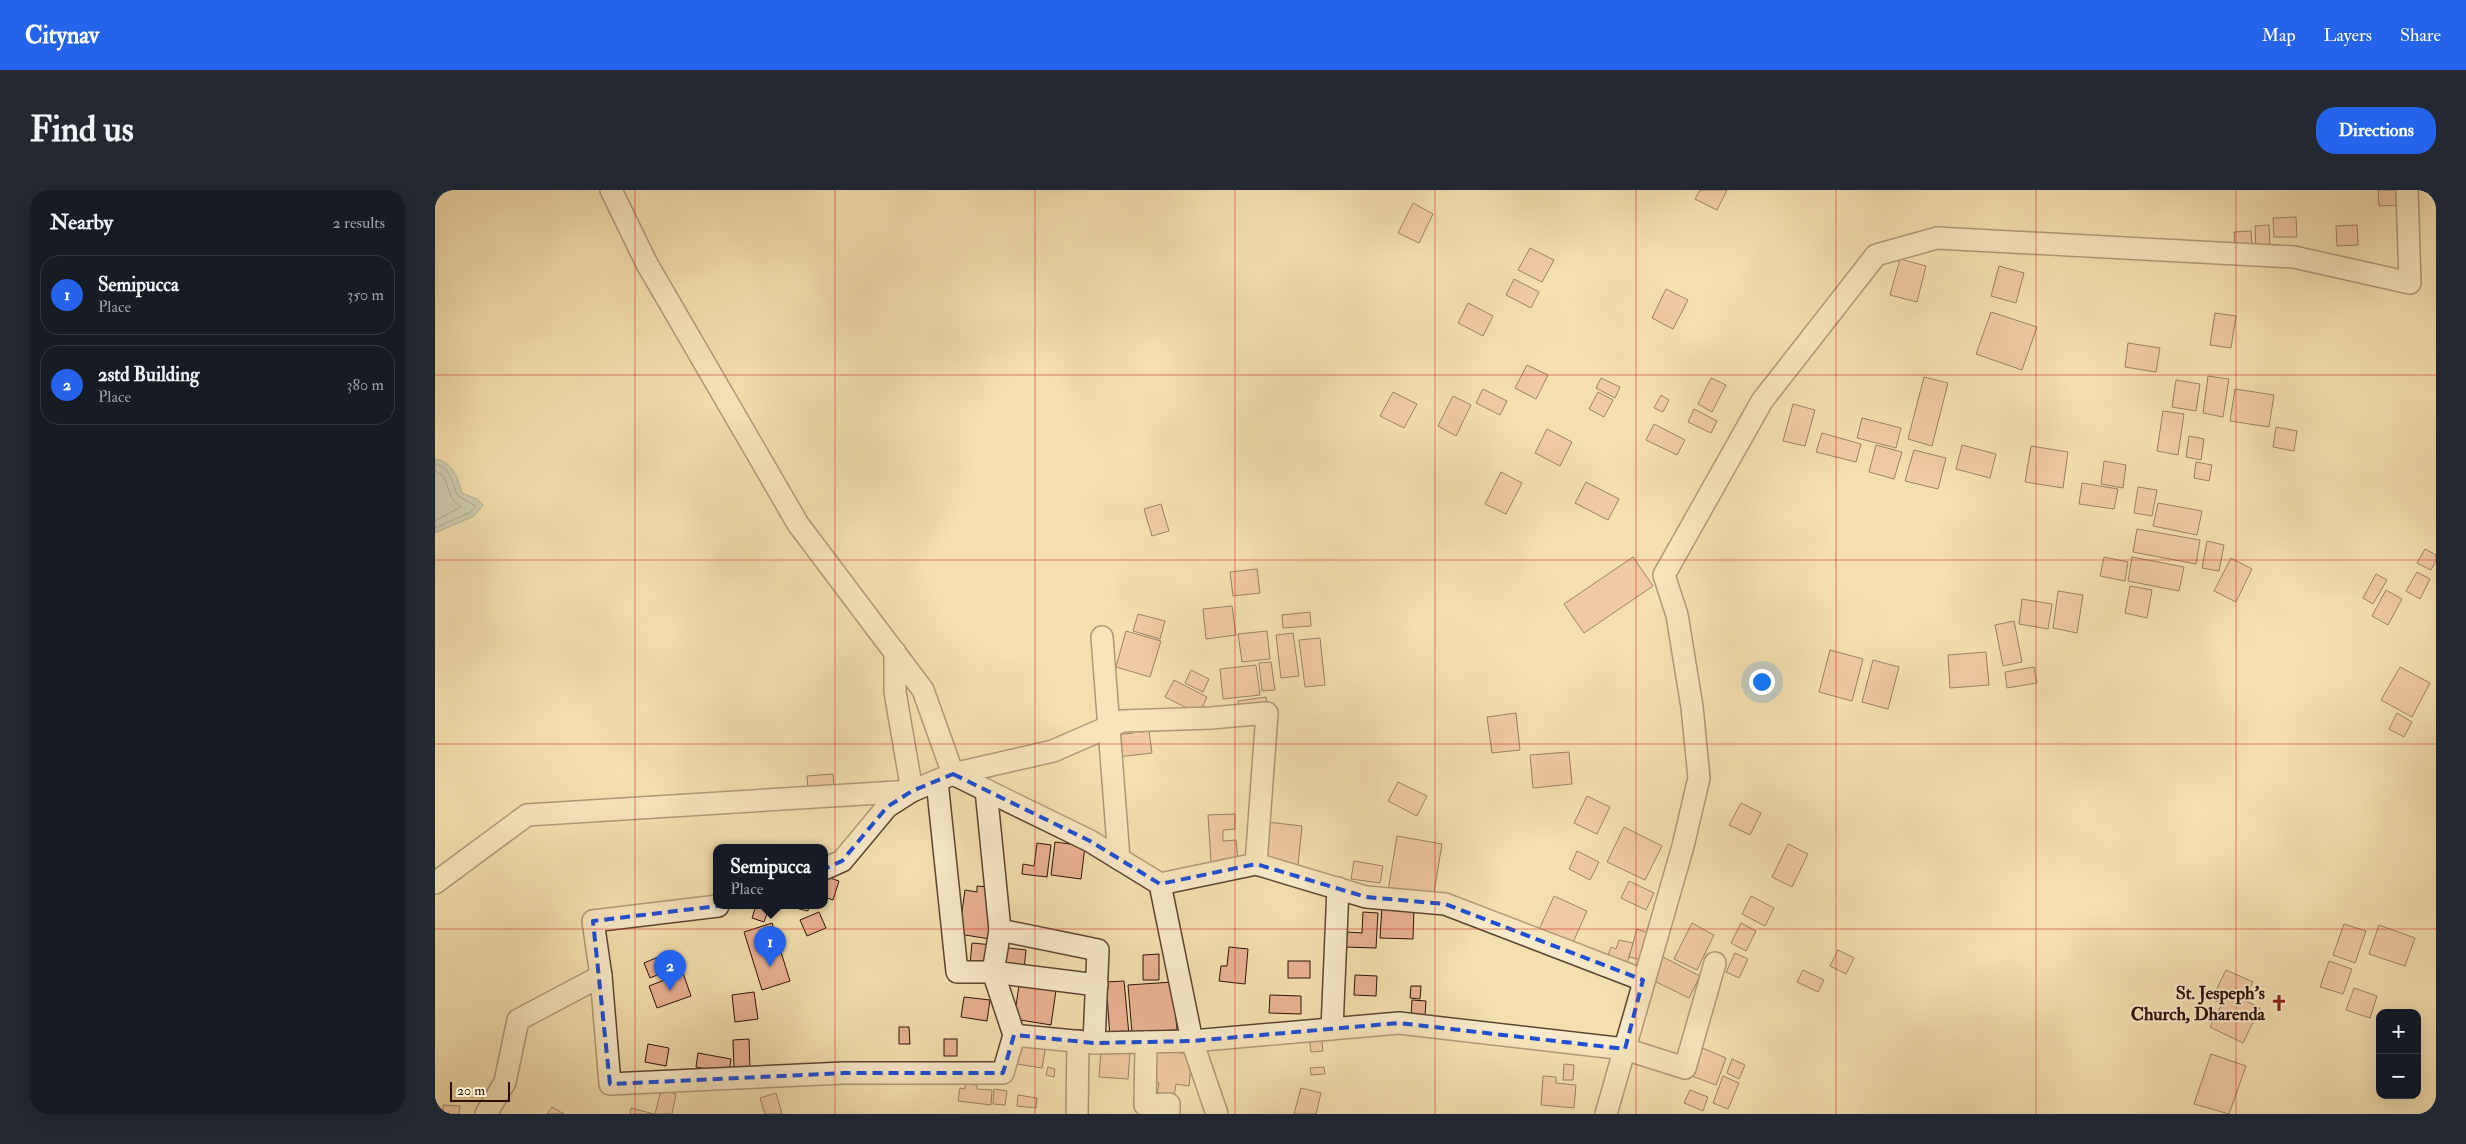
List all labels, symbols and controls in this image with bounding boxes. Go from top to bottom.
text: Citynav [25,20,99,51]
text: Map [2262,24,2296,47]
text: Layers [2324,24,2372,47]
text: Share [2400,24,2441,47]
button: Directions [2316,107,2436,154]
text: Find us [30,108,134,152]
text: Nearby [50,209,113,236]
text: 2 results [332,213,385,233]
text: Semipucca [98,273,179,297]
text: 1 [64,285,70,305]
text: 350 m [347,285,384,305]
text: Place [98,297,131,317]
text: 2std Building [98,363,199,387]
text: 2 [63,375,71,395]
text: 380 m [346,375,384,395]
text: Place [98,387,131,407]
your location [1749,669,1775,695]
popup [713,844,828,909]
text: Semipucca [730,855,811,879]
text: Place [730,879,763,899]
pin: 1 [754,926,786,967]
pin: 2 [654,950,686,991]
place label: St. Jespeph's Church, Dharenda [2131,982,2266,1026]
church icon: St. Jespeph's Church, Dharenda [2269,993,2289,1013]
map controls [2376,1009,2421,1099]
button: + [2376,1009,2421,1054]
button: − [2376,1054,2421,1099]
scale bar [450,1079,510,1102]
text: 20 m [457,1082,485,1099]

